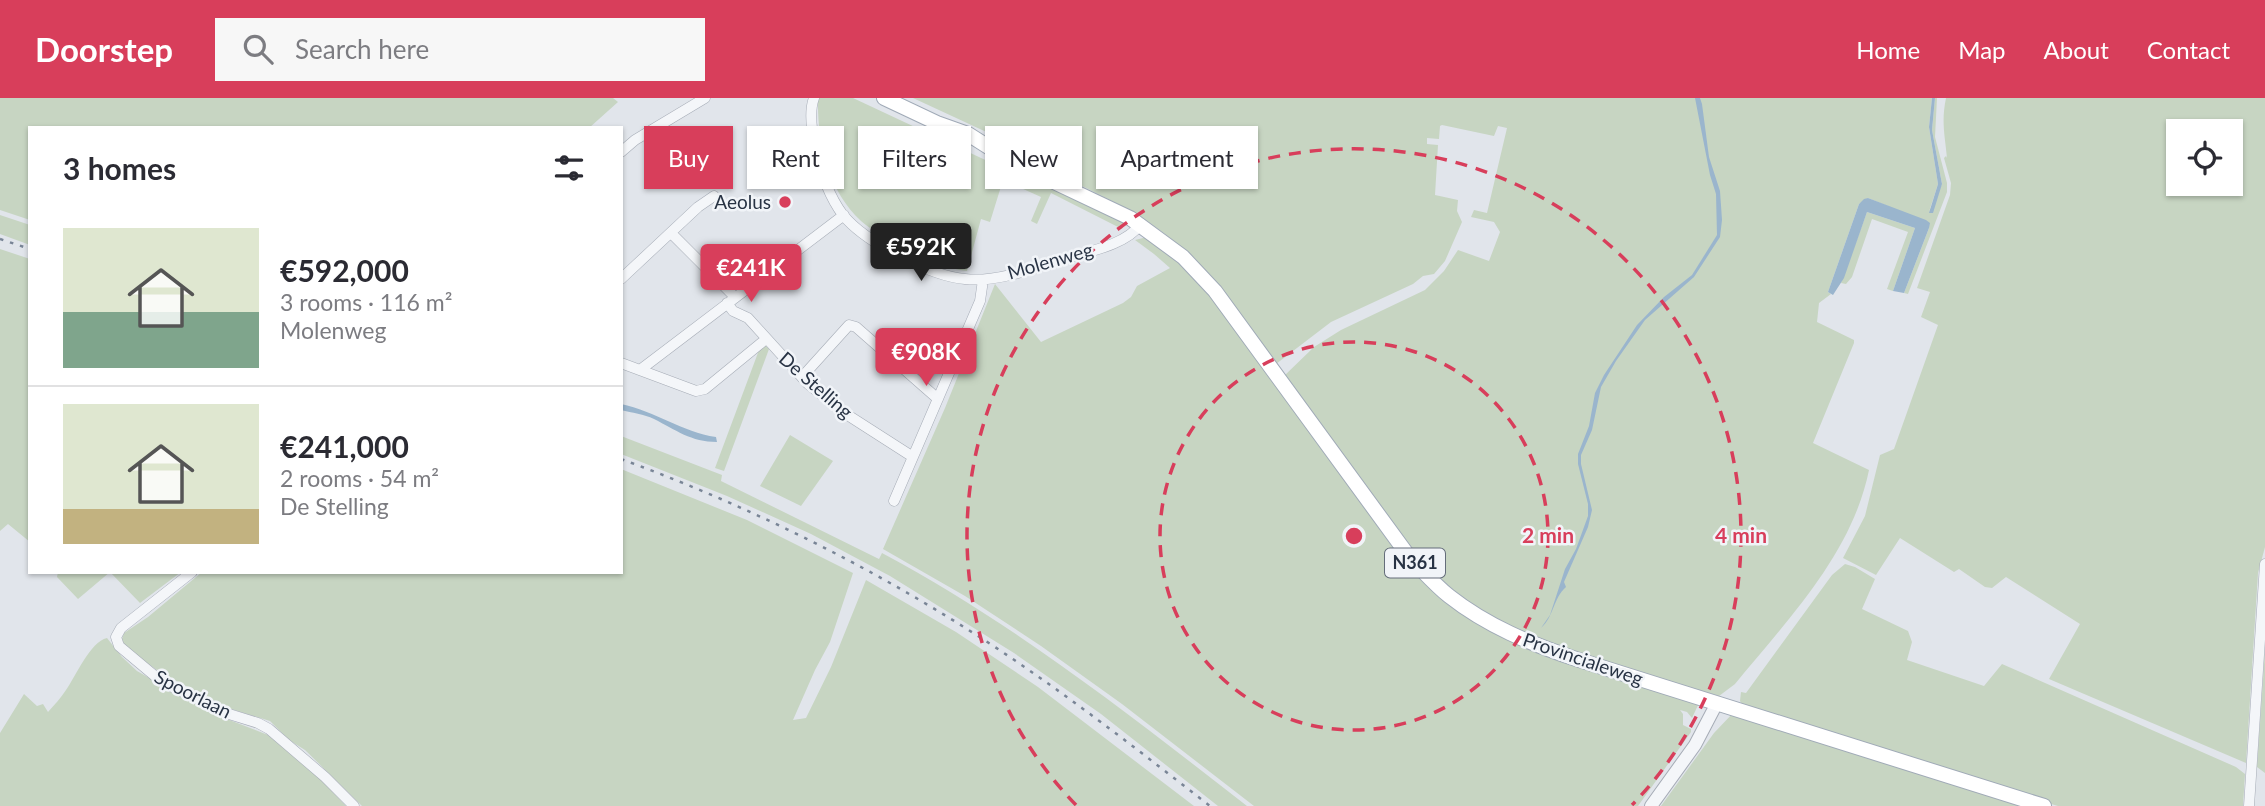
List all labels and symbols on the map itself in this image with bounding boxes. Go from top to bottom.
place label: Aeolus [714,190,771,213]
marker: Aeolus [777,194,793,210]
pin: €592K [872,223,970,283]
street label: Molenweg [1004,237,1095,284]
pin: €241K [702,244,800,304]
pin: €908K [877,328,975,388]
street label: De Stelling [775,346,858,423]
text: 2 min [1522,522,1574,547]
text: 4 min [1715,522,1767,547]
centre of rings [1342,524,1366,548]
road number: N361 [1385,548,1445,578]
street label: Provincialeweg [1520,627,1646,690]
street label: Spoorlaan [151,664,236,723]

